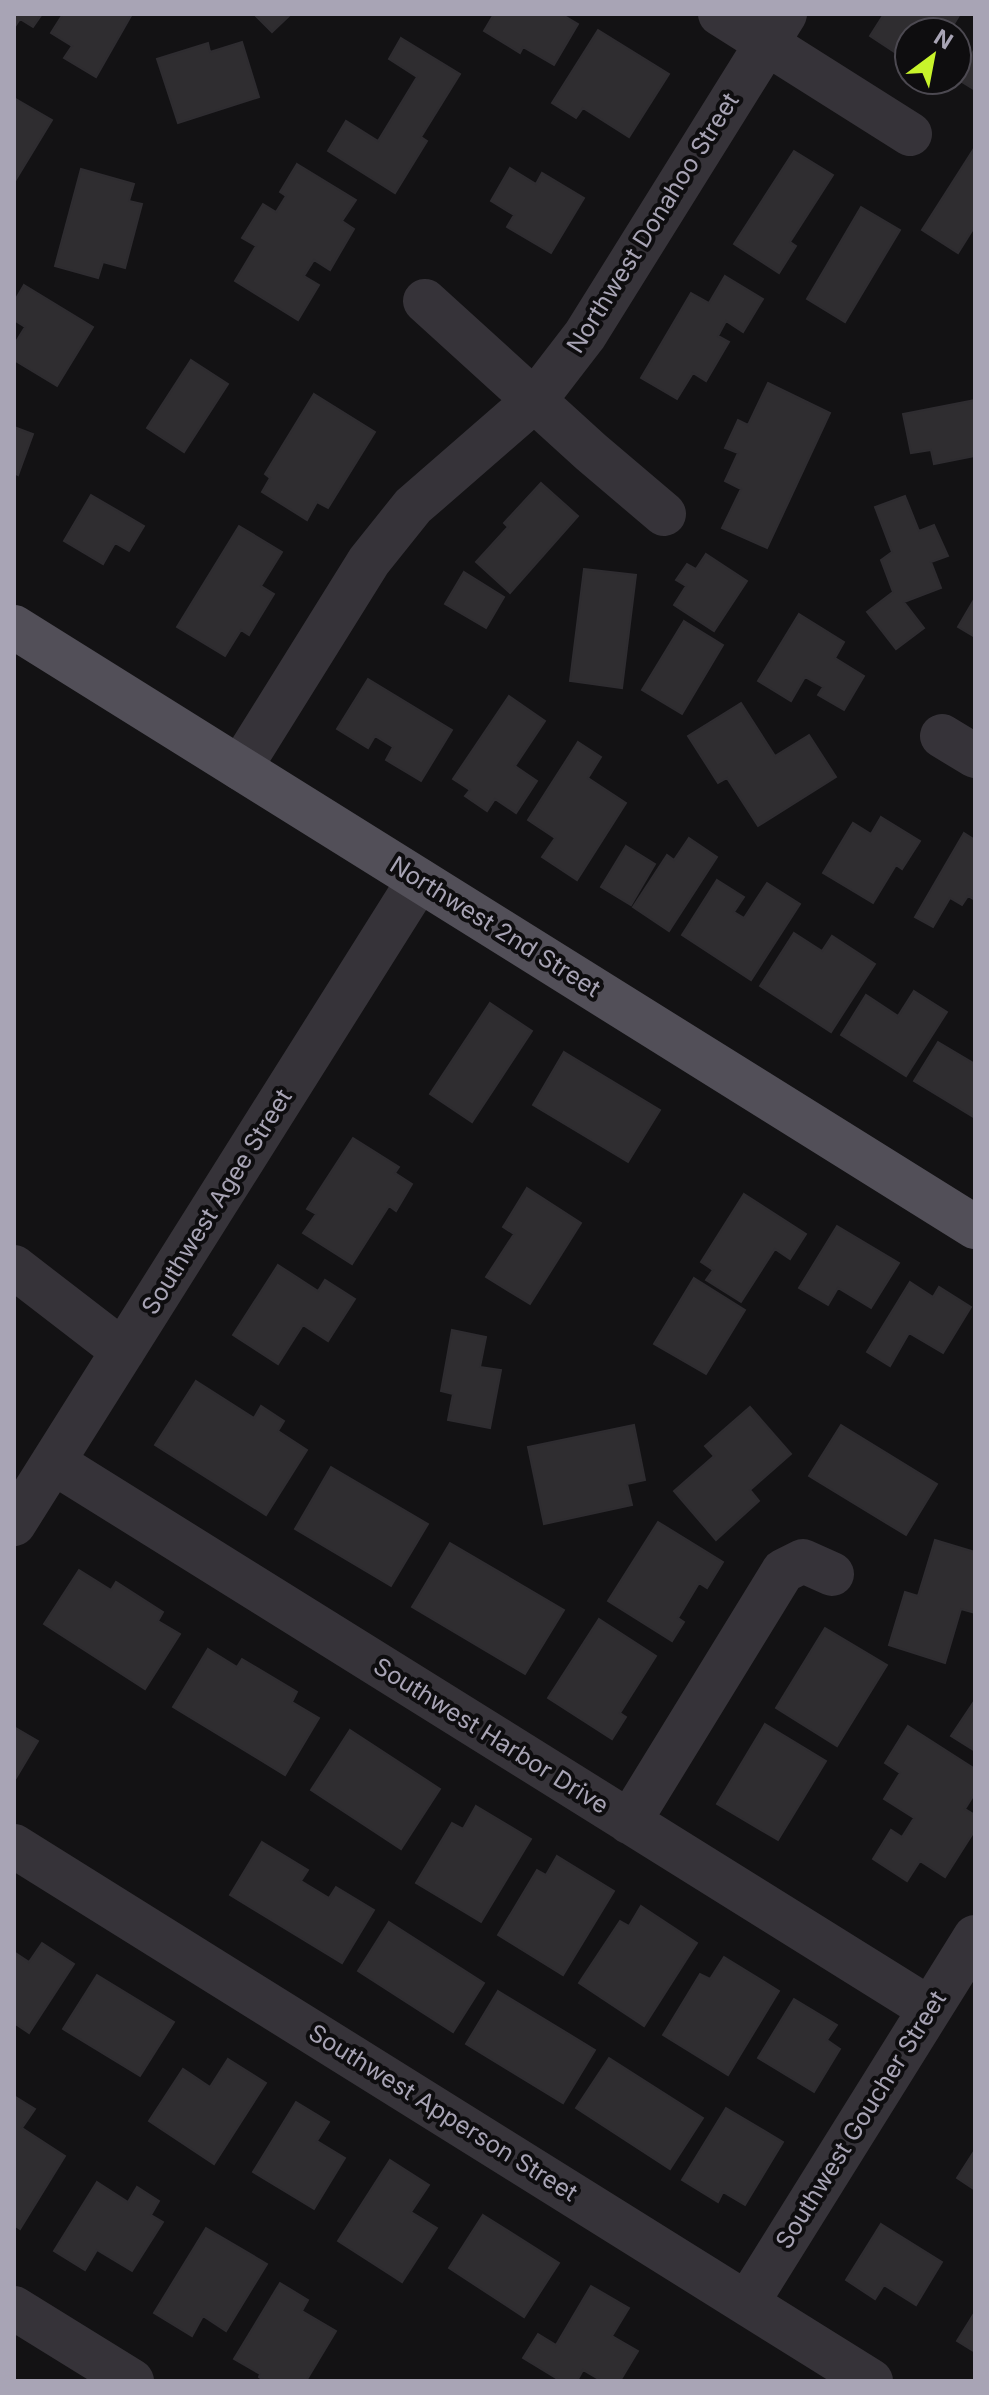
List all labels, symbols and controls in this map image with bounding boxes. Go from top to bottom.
north arrow [893,16,973,96]
text: N [930,24,958,55]
street label: Northwest Donahoo Street [560,87,745,358]
street label: Northwest 2nd Street [385,850,606,1003]
street label: Southwest Agee Street [135,1084,298,1320]
street label: Southwest Harbor Drive [368,1651,614,1820]
street label: Southwest Goucher Street [769,1985,952,2254]
street label: Southwest Apperson Street [304,2018,583,2207]

